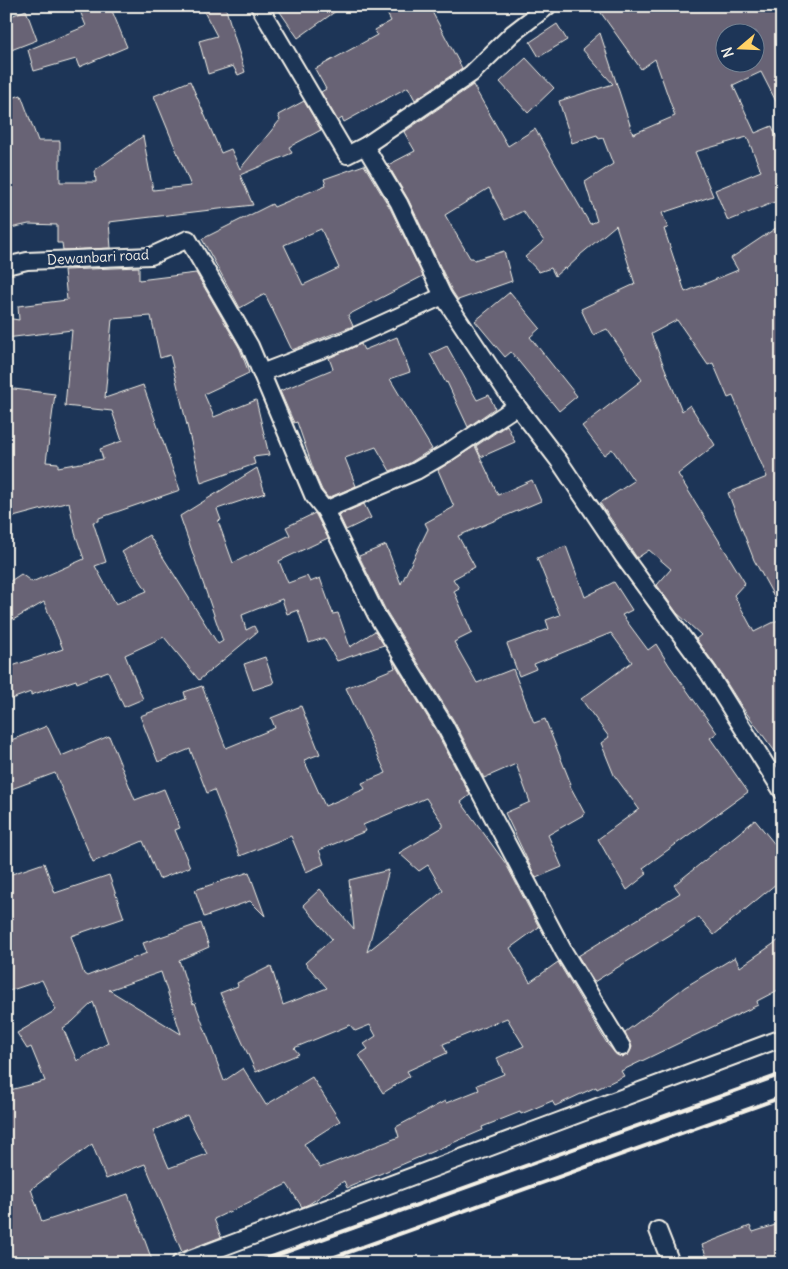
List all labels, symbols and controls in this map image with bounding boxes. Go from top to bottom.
north arrow [716,22,766,72]
text: N [718,45,738,60]
street label: Dewanbari road [47,245,149,269]

